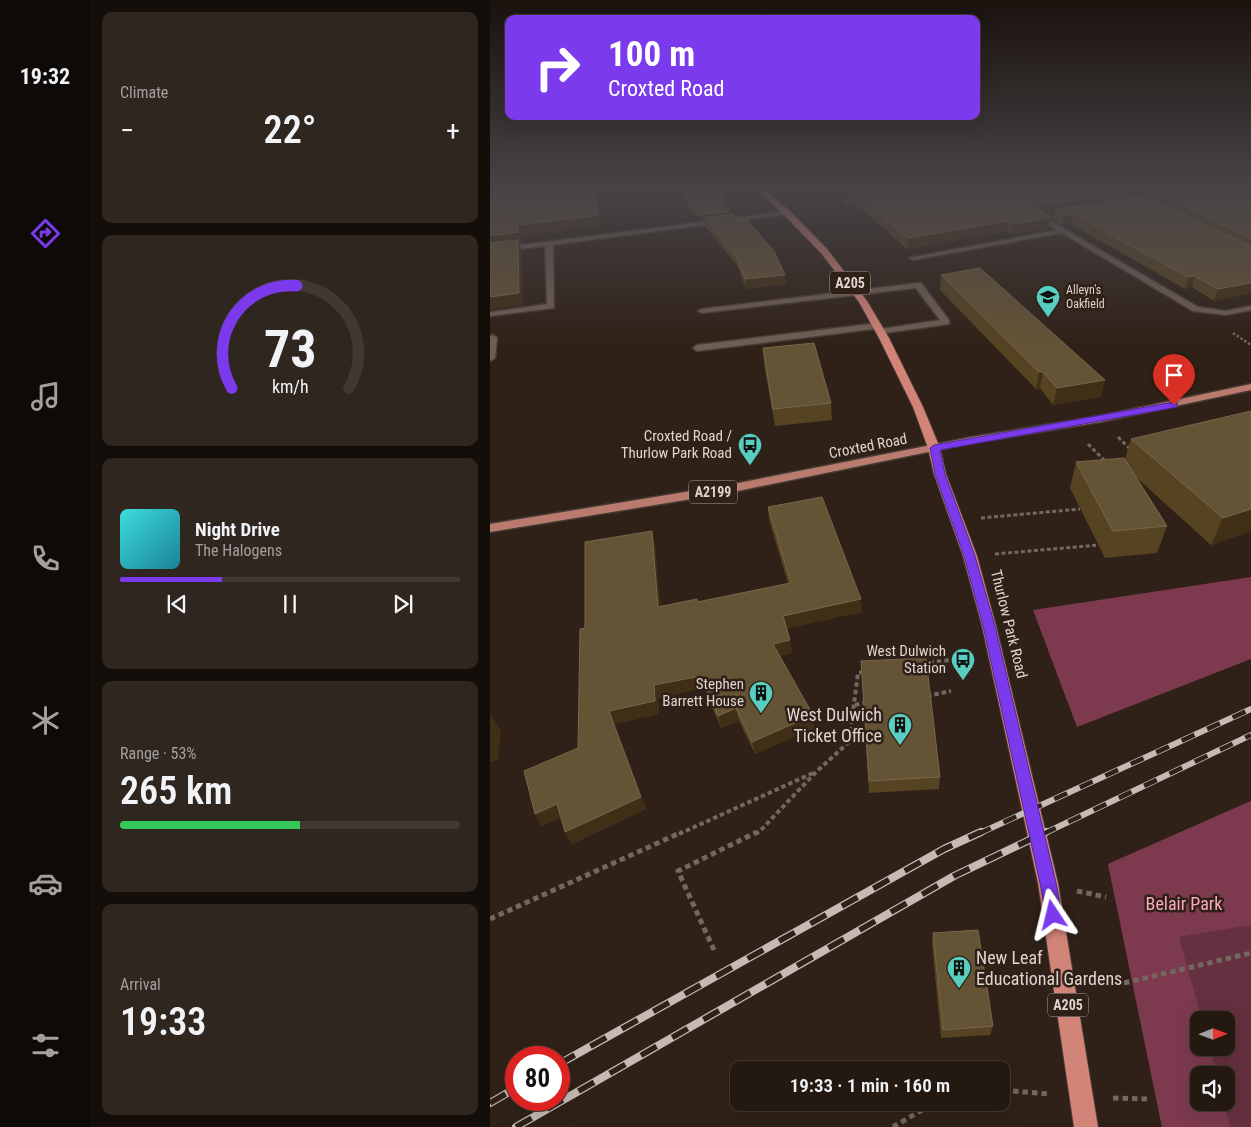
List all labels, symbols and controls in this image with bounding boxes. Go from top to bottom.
text: 100 m [608,34,695,75]
icon: right [525,35,590,100]
text: 19:32 [20,64,70,89]
text: Croxted Road [608,76,724,101]
text: Climate [120,83,168,102]
text: 22° [264,108,316,152]
text: − [120,114,134,147]
text: + [446,114,460,147]
icon: directions [28,216,63,251]
road number: A205 [830,272,870,294]
place label: Alleyn's Oakfield [1066,283,1105,311]
school or university icon: Alleyn's Oakfield [1035,284,1061,318]
text: 73 [264,319,316,380]
pin [1153,354,1195,405]
icon: arrive [1160,361,1188,389]
text: km/h [272,376,308,397]
icon: music [28,379,63,414]
place label: Croxted Road / Thurlow Park Road [621,427,732,462]
street label: Croxted Road [827,430,909,462]
bus stop icon: Croxted Road / Thurlow Park Road [737,432,763,466]
road number: A2199 [689,481,737,504]
text: Night Drive [195,518,280,541]
icon: phone [28,541,63,576]
text: The Halogens [195,541,282,560]
street label: Thurlow Park Road [987,568,1031,680]
icon: previous [163,590,191,618]
icon: pause [276,590,304,618]
icon: next [389,590,417,618]
place label: West Dulwich Station [866,642,946,677]
bus stop icon: West Dulwich Station [950,647,976,681]
place label: Stephen Barrett House [662,675,744,710]
building icon: Stephen Barrett House [748,680,774,714]
icon: climate [28,703,63,738]
place label: West Dulwich Ticket Office [787,704,882,746]
building icon: West Dulwich Ticket Office [887,712,913,746]
text: Range · 53% [120,744,196,763]
text: 265 km [120,769,232,813]
icon: car [28,866,63,901]
position arrow [1026,888,1078,940]
park label: Belair Park [1146,893,1222,914]
place label: New Leaf Educational Gardens [976,947,1122,989]
building icon: New Leaf Educational Gardens [946,955,972,989]
text: Arrival [120,975,161,994]
road number: A205 [1048,994,1088,1016]
text: 19:33 [120,1000,206,1044]
north arrow [1190,1011,1235,1056]
map controls [1190,1011,1235,1111]
icon: filters [28,1028,63,1063]
speed limit sign: 80 [505,1046,570,1111]
button: sound [1190,1066,1235,1111]
text: 19:33 · 1 min · 160 m [790,1074,950,1097]

